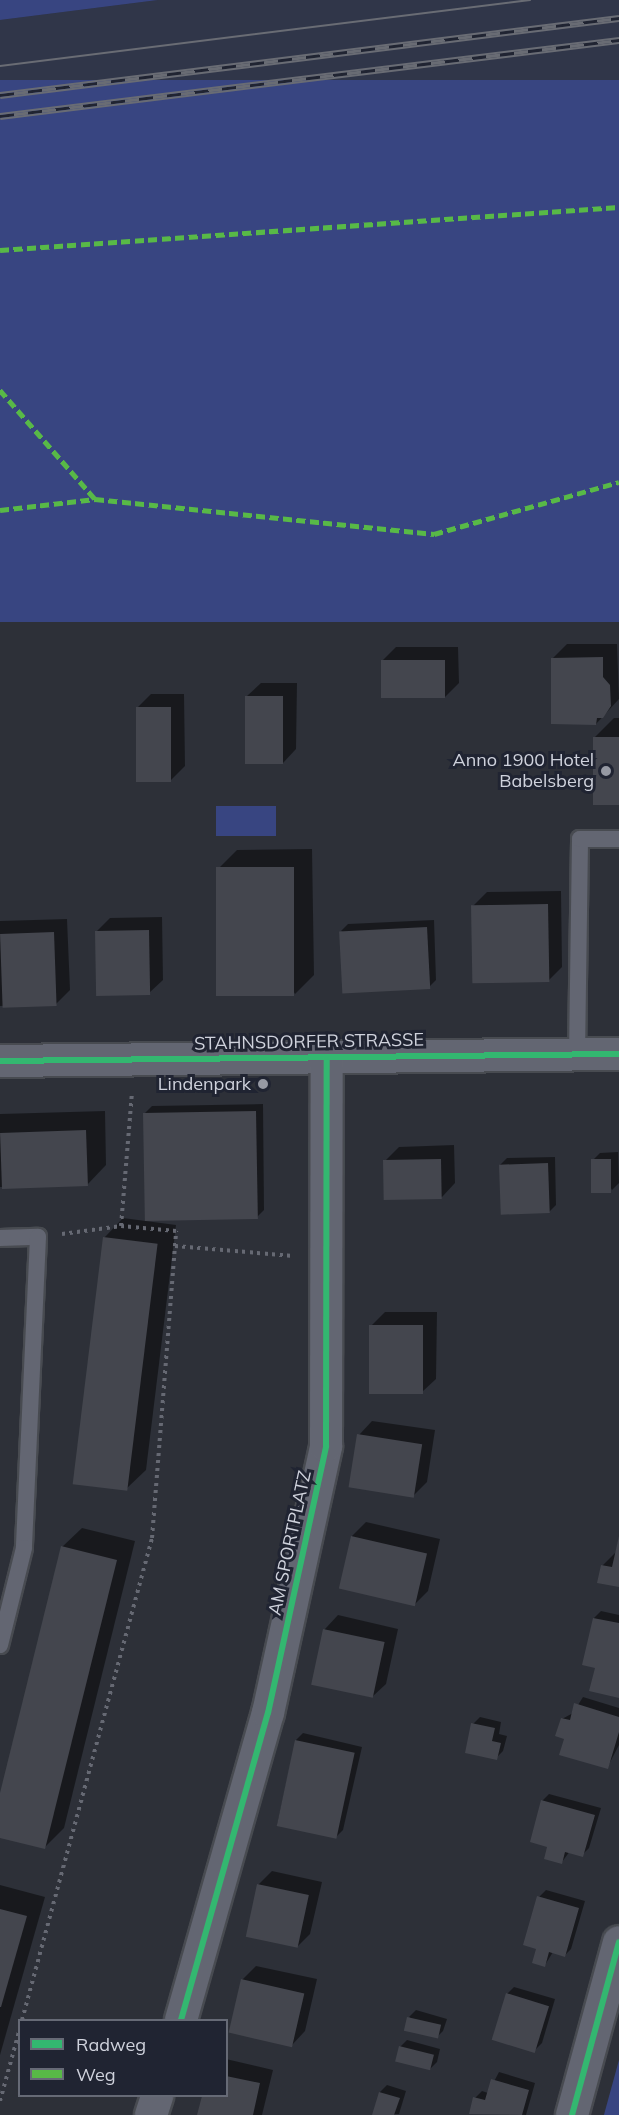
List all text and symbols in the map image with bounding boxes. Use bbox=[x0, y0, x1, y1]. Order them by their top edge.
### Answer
place label: Anno 1900 Hotel Babelsberg bbox=[453, 750, 594, 792]
marker: Anno 1900 Hotel Babelsberg bbox=[599, 764, 613, 778]
street label: STAHNSDORFER STRASSE bbox=[194, 1029, 424, 1055]
place label: Lindenpark bbox=[158, 1073, 251, 1095]
marker: Lindenpark bbox=[256, 1077, 270, 1091]
street label: AM SPORTPLATZ bbox=[264, 1469, 316, 1617]
legend bbox=[18, 2019, 228, 2097]
text: Radweg bbox=[76, 2033, 146, 2056]
text: Weg bbox=[76, 2063, 116, 2086]

